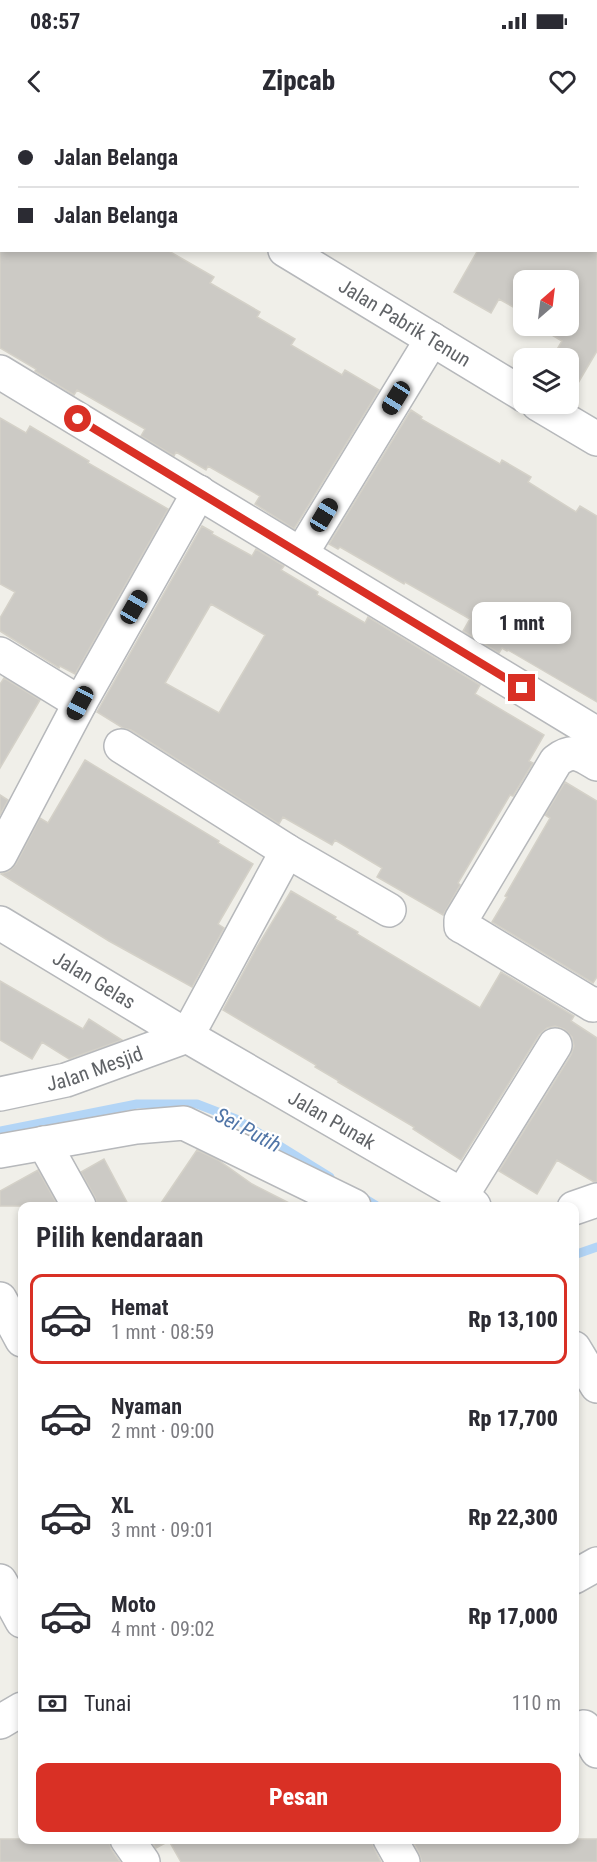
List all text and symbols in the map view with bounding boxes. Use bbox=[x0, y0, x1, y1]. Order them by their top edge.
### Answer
text: 08:57 bbox=[30, 9, 81, 34]
icon: back bbox=[18, 65, 51, 98]
text: Zipcab bbox=[262, 65, 335, 97]
icon: heart bbox=[546, 65, 579, 98]
text: Jalan Belanga bbox=[54, 145, 178, 170]
text: Jalan Belanga bbox=[54, 203, 178, 228]
north arrow bbox=[513, 270, 579, 336]
map controls bbox=[513, 270, 579, 414]
street label: Jalan Pabrik Tenun bbox=[334, 273, 475, 372]
button: layers bbox=[513, 348, 579, 414]
car bbox=[379, 378, 413, 418]
route start bbox=[64, 405, 91, 432]
car bbox=[307, 495, 341, 535]
car bbox=[117, 587, 151, 627]
callout: 1 mnt bbox=[472, 601, 572, 643]
text: 1 mnt bbox=[499, 611, 544, 635]
route end bbox=[508, 674, 535, 701]
car bbox=[64, 683, 96, 723]
street label: Jalan Gelas bbox=[48, 946, 140, 1014]
street label: Jalan Mesjid bbox=[44, 1041, 146, 1096]
street label: Jalan Punak bbox=[284, 1085, 380, 1154]
water label: Sei Putih bbox=[211, 1103, 285, 1157]
text: Pilih kendaraan bbox=[36, 1222, 204, 1254]
icon: car bbox=[39, 1292, 93, 1346]
text: Hemat bbox=[111, 1295, 168, 1320]
text: Rp 13,100 bbox=[468, 1307, 558, 1332]
text: 1 mnt · 08:59 bbox=[111, 1320, 214, 1344]
icon: car bbox=[39, 1391, 93, 1445]
text: Nyaman bbox=[111, 1394, 182, 1419]
text: Rp 17,700 bbox=[468, 1406, 558, 1431]
text: 2 mnt · 09:00 bbox=[111, 1419, 214, 1443]
icon: car bbox=[39, 1490, 93, 1544]
text: XL bbox=[111, 1493, 134, 1518]
text: Rp 22,300 bbox=[468, 1505, 558, 1530]
text: 3 mnt · 09:01 bbox=[111, 1518, 214, 1542]
icon: car bbox=[39, 1589, 93, 1643]
text: Moto bbox=[111, 1592, 156, 1617]
text: Rp 17,000 bbox=[468, 1604, 558, 1629]
text: 4 mnt · 09:02 bbox=[111, 1617, 214, 1641]
icon: cash bbox=[36, 1687, 69, 1720]
text: Tunai bbox=[84, 1691, 131, 1716]
text: 110 m bbox=[512, 1691, 561, 1715]
button: Pesan bbox=[36, 1763, 561, 1832]

